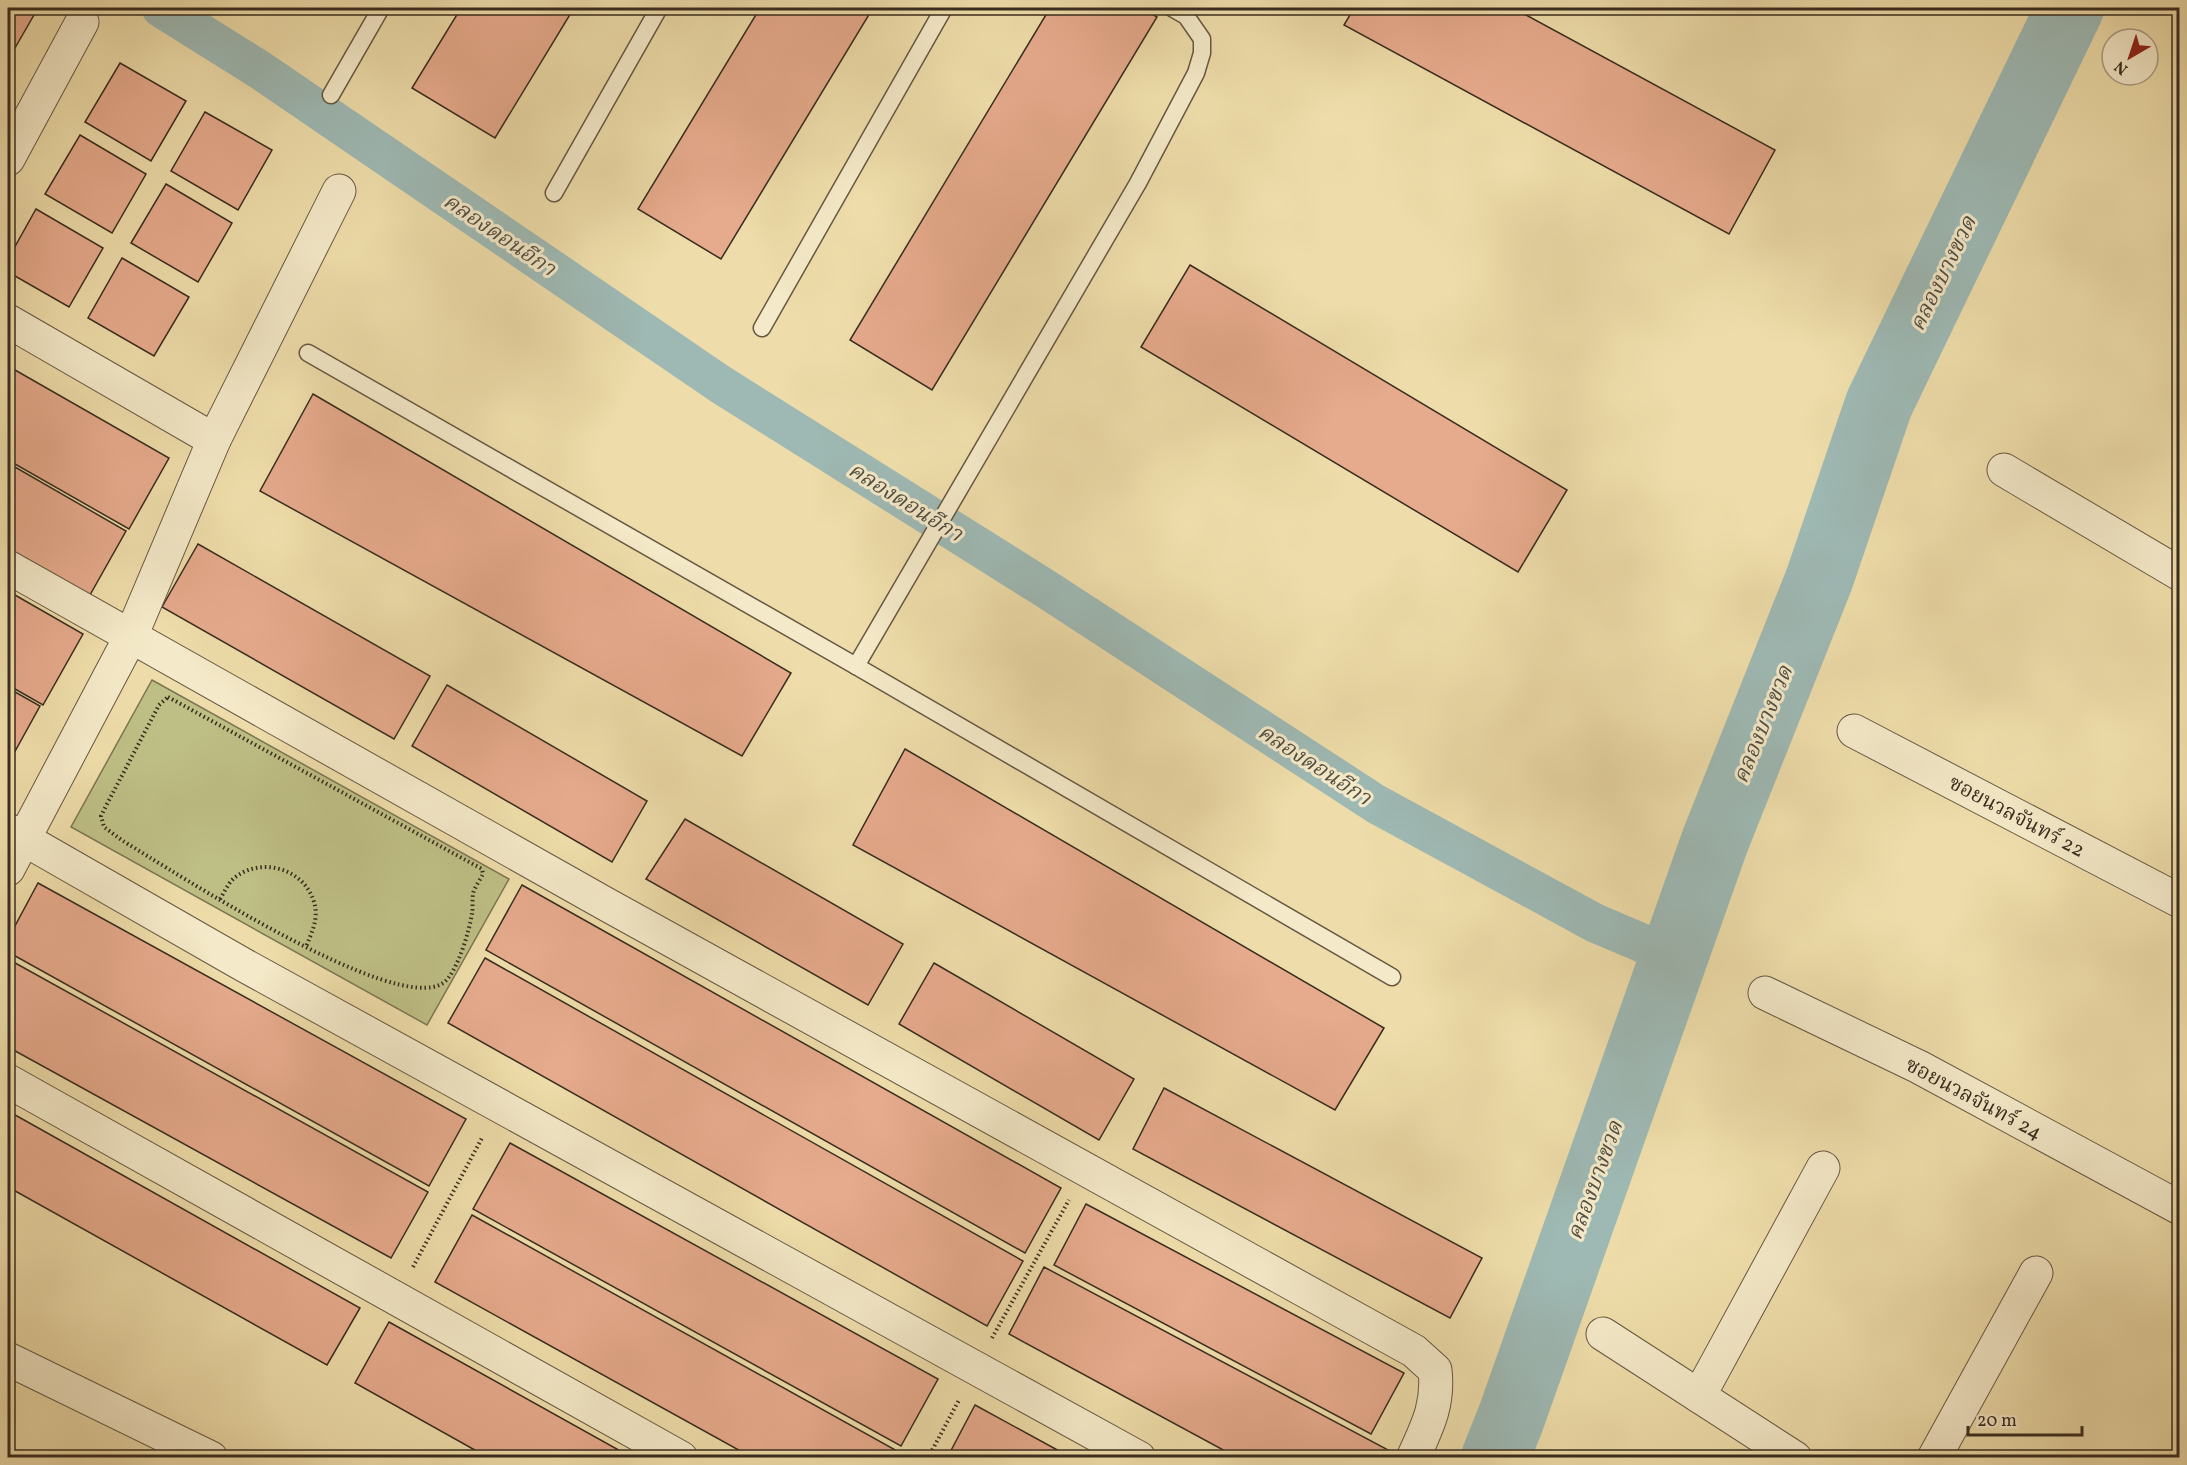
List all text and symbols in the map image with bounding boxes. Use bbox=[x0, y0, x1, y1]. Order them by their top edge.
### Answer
north arrow bbox=[2100, 27, 2160, 87]
text: N bbox=[2110, 55, 2133, 79]
water label: คลองดอนอีกา bbox=[436, 187, 562, 286]
water label: คลองบางขวด bbox=[1903, 211, 1986, 337]
water label: คลองดอนอีกา bbox=[842, 456, 969, 551]
water label: คลองบางขวด bbox=[1727, 661, 1802, 788]
water label: คลองดอนอีกา bbox=[1251, 718, 1377, 815]
street label: ซอยนวลจันทร์ 22 bbox=[1943, 769, 2090, 866]
street label: ซอยนวลจันทร์ 24 bbox=[1900, 1051, 2047, 1148]
water label: คลองบางขวด bbox=[1561, 1116, 1633, 1245]
scale bar bbox=[1968, 1399, 2082, 1437]
text: 20 m bbox=[1977, 1409, 2017, 1434]

